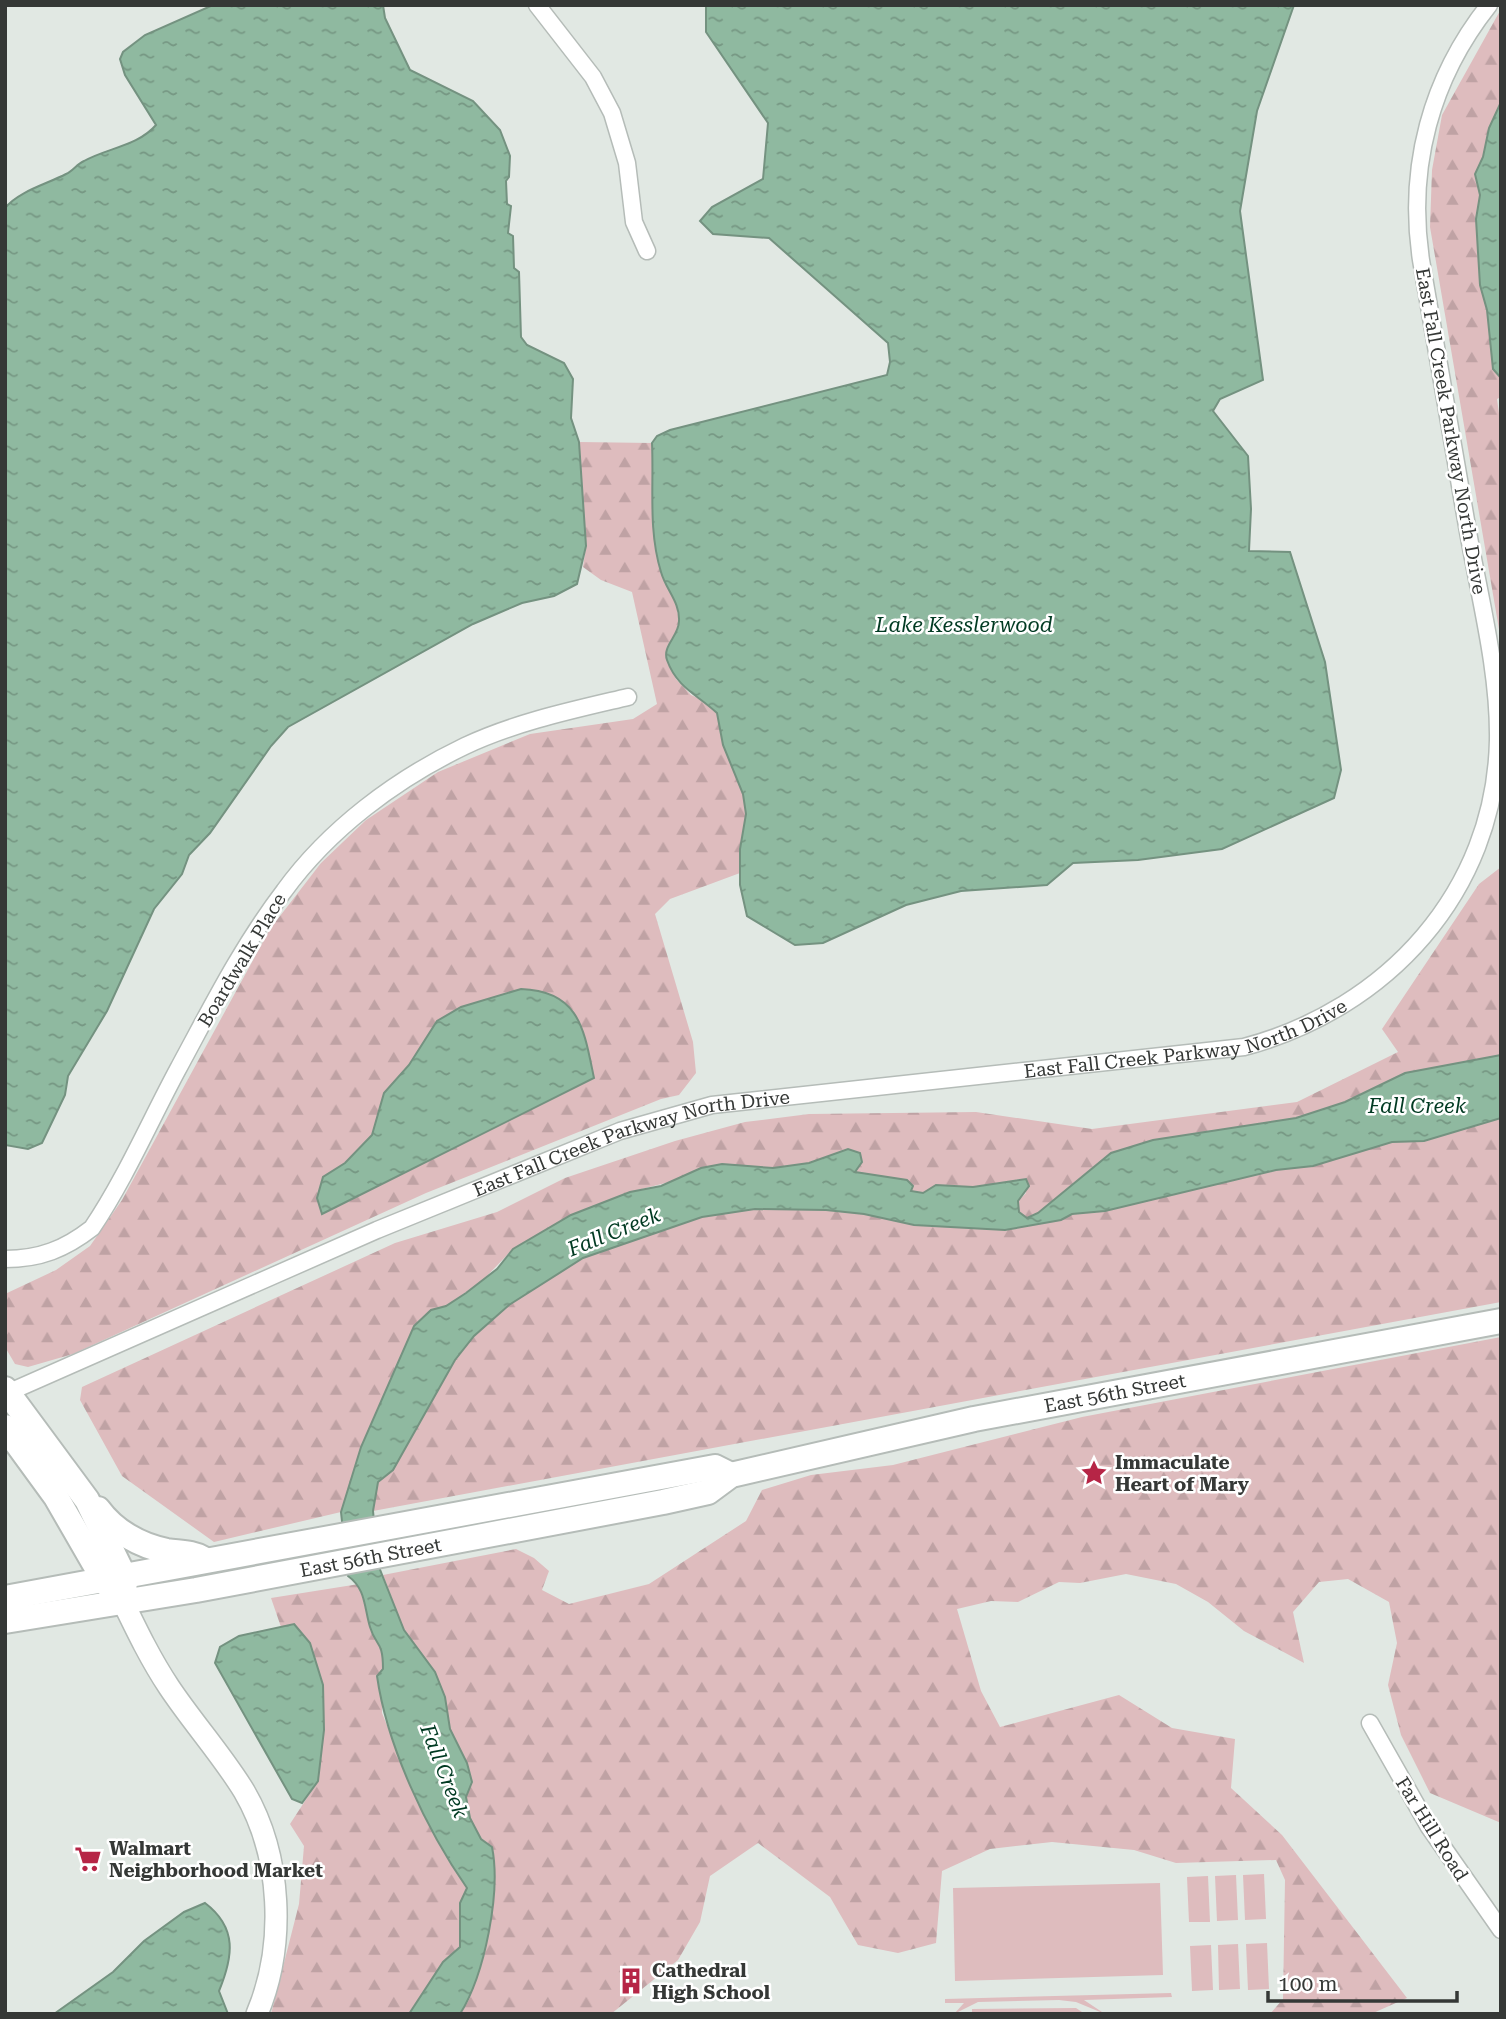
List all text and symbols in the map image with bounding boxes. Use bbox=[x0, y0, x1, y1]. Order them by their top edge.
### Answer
street label: East Fall Creek Parkway North Drive bbox=[1411, 266, 1491, 596]
water label: Lake Kesslerwood bbox=[874, 613, 1053, 637]
street label: Boardwalk Place bbox=[193, 889, 291, 1031]
street label: East Fall Creek Parkway North Drive bbox=[1023, 994, 1351, 1082]
street label: East Fall Creek Parkway North Drive bbox=[470, 1085, 791, 1201]
water label: Fall Creek bbox=[1367, 1094, 1467, 1118]
water label: Fall Creek bbox=[563, 1202, 665, 1262]
street label: East 56th Street bbox=[1042, 1368, 1187, 1417]
place label: Immaculate Heart of Mary bbox=[1115, 1451, 1250, 1496]
place icon: Immaculate Heart of Mary bbox=[1079, 1458, 1109, 1488]
street label: East 56th Street bbox=[298, 1533, 443, 1582]
water label: Fall Creek bbox=[415, 1720, 473, 1822]
street label: Far Hill Road bbox=[1391, 1773, 1473, 1885]
place label: Walmart Neighborhood Market bbox=[109, 1837, 323, 1882]
supermarket icon: Walmart Neighborhood Market bbox=[73, 1844, 103, 1874]
place label: Cathedral High School bbox=[652, 1959, 770, 2004]
scale bar bbox=[1268, 1960, 1457, 2004]
building icon: Cathedral High School bbox=[616, 1966, 646, 1996]
text: 100 m bbox=[1278, 1972, 1338, 1996]

